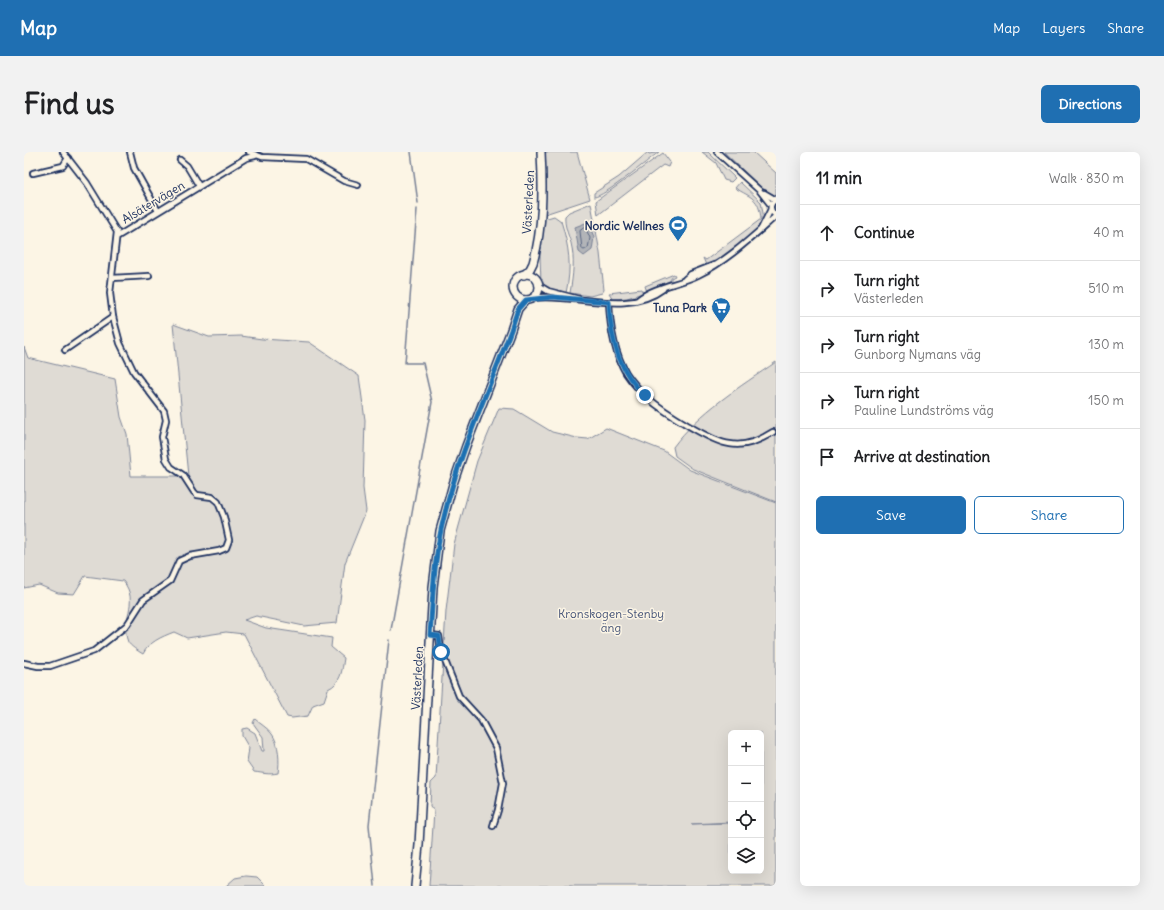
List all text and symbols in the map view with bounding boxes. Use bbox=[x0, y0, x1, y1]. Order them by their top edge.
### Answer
text: Map bbox=[20, 16, 57, 40]
text: Map bbox=[993, 19, 1020, 37]
text: Layers bbox=[1042, 19, 1085, 37]
text: Share bbox=[1107, 19, 1144, 37]
button: Directions bbox=[1041, 85, 1140, 123]
text: Find us bbox=[24, 86, 115, 122]
text: 11 min bbox=[816, 167, 862, 189]
street label: Västerleden bbox=[519, 170, 537, 234]
text: Walk · 830 m bbox=[1049, 170, 1124, 187]
street label: Alsätervägen bbox=[119, 177, 187, 227]
sports icon: Nordic Wellnes bbox=[667, 214, 689, 242]
place label: Nordic Wellnes bbox=[584, 218, 665, 233]
icon: ahead bbox=[816, 222, 838, 244]
text: Continue bbox=[854, 223, 915, 242]
text: 40 m bbox=[1093, 224, 1124, 241]
text: Turn right bbox=[854, 271, 919, 290]
icon: right bbox=[816, 278, 838, 300]
text: 510 m bbox=[1088, 280, 1124, 297]
text: Västerleden bbox=[854, 290, 924, 307]
supermarket icon: Tuna Park bbox=[710, 296, 732, 324]
place label: Tuna Park bbox=[653, 300, 707, 315]
text: Turn right bbox=[854, 327, 919, 346]
icon: right bbox=[816, 334, 838, 356]
text: 130 m bbox=[1088, 336, 1124, 353]
text: Gunborg Nymans väg bbox=[854, 346, 981, 363]
text: Turn right bbox=[854, 383, 919, 402]
route end bbox=[636, 386, 654, 404]
icon: right bbox=[816, 390, 838, 412]
text: 150 m bbox=[1088, 392, 1124, 409]
text: Pauline Lundströms väg bbox=[854, 402, 994, 419]
icon: arrive bbox=[816, 446, 838, 468]
text: Arrive at destination bbox=[854, 447, 990, 466]
button: Save bbox=[816, 496, 966, 534]
button: Share bbox=[974, 496, 1124, 534]
park label: Kronskogen-Stenby äng bbox=[558, 606, 664, 635]
route start bbox=[432, 643, 450, 661]
street label: Västerleden bbox=[408, 646, 426, 710]
map controls bbox=[728, 730, 764, 874]
button: + bbox=[728, 730, 764, 766]
button: − bbox=[728, 766, 764, 802]
button: locate bbox=[728, 802, 764, 838]
button: layers bbox=[728, 838, 764, 874]

